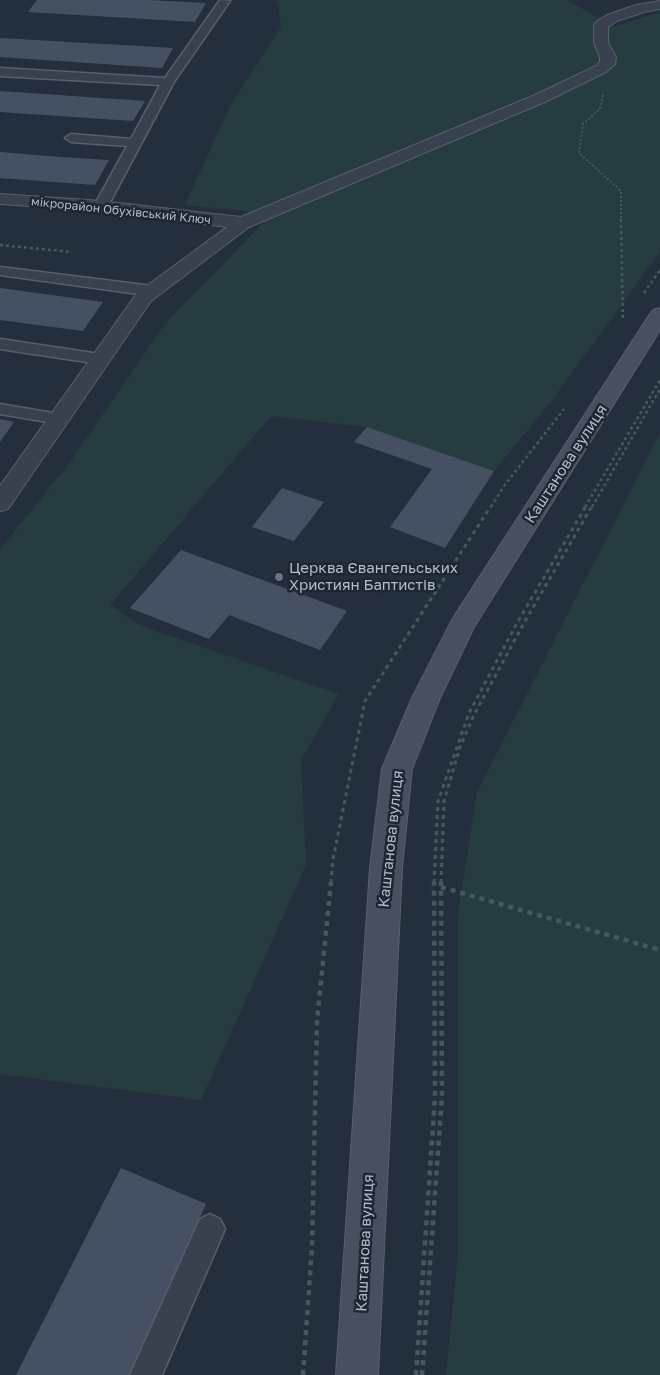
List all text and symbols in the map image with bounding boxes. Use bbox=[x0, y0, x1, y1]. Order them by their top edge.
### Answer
street label: мікрорайон Обухівський Ключ bbox=[30, 194, 212, 228]
street label: Каштанова вулиця bbox=[521, 401, 611, 527]
place label: Церква Євангельських Християн Баптистів bbox=[289, 559, 458, 594]
marker: Церква Євангельських Християн Баптистів bbox=[273, 571, 285, 583]
street label: Каштанова вулиця bbox=[375, 770, 407, 908]
street label: Каштанова вулиця bbox=[352, 1174, 378, 1312]

